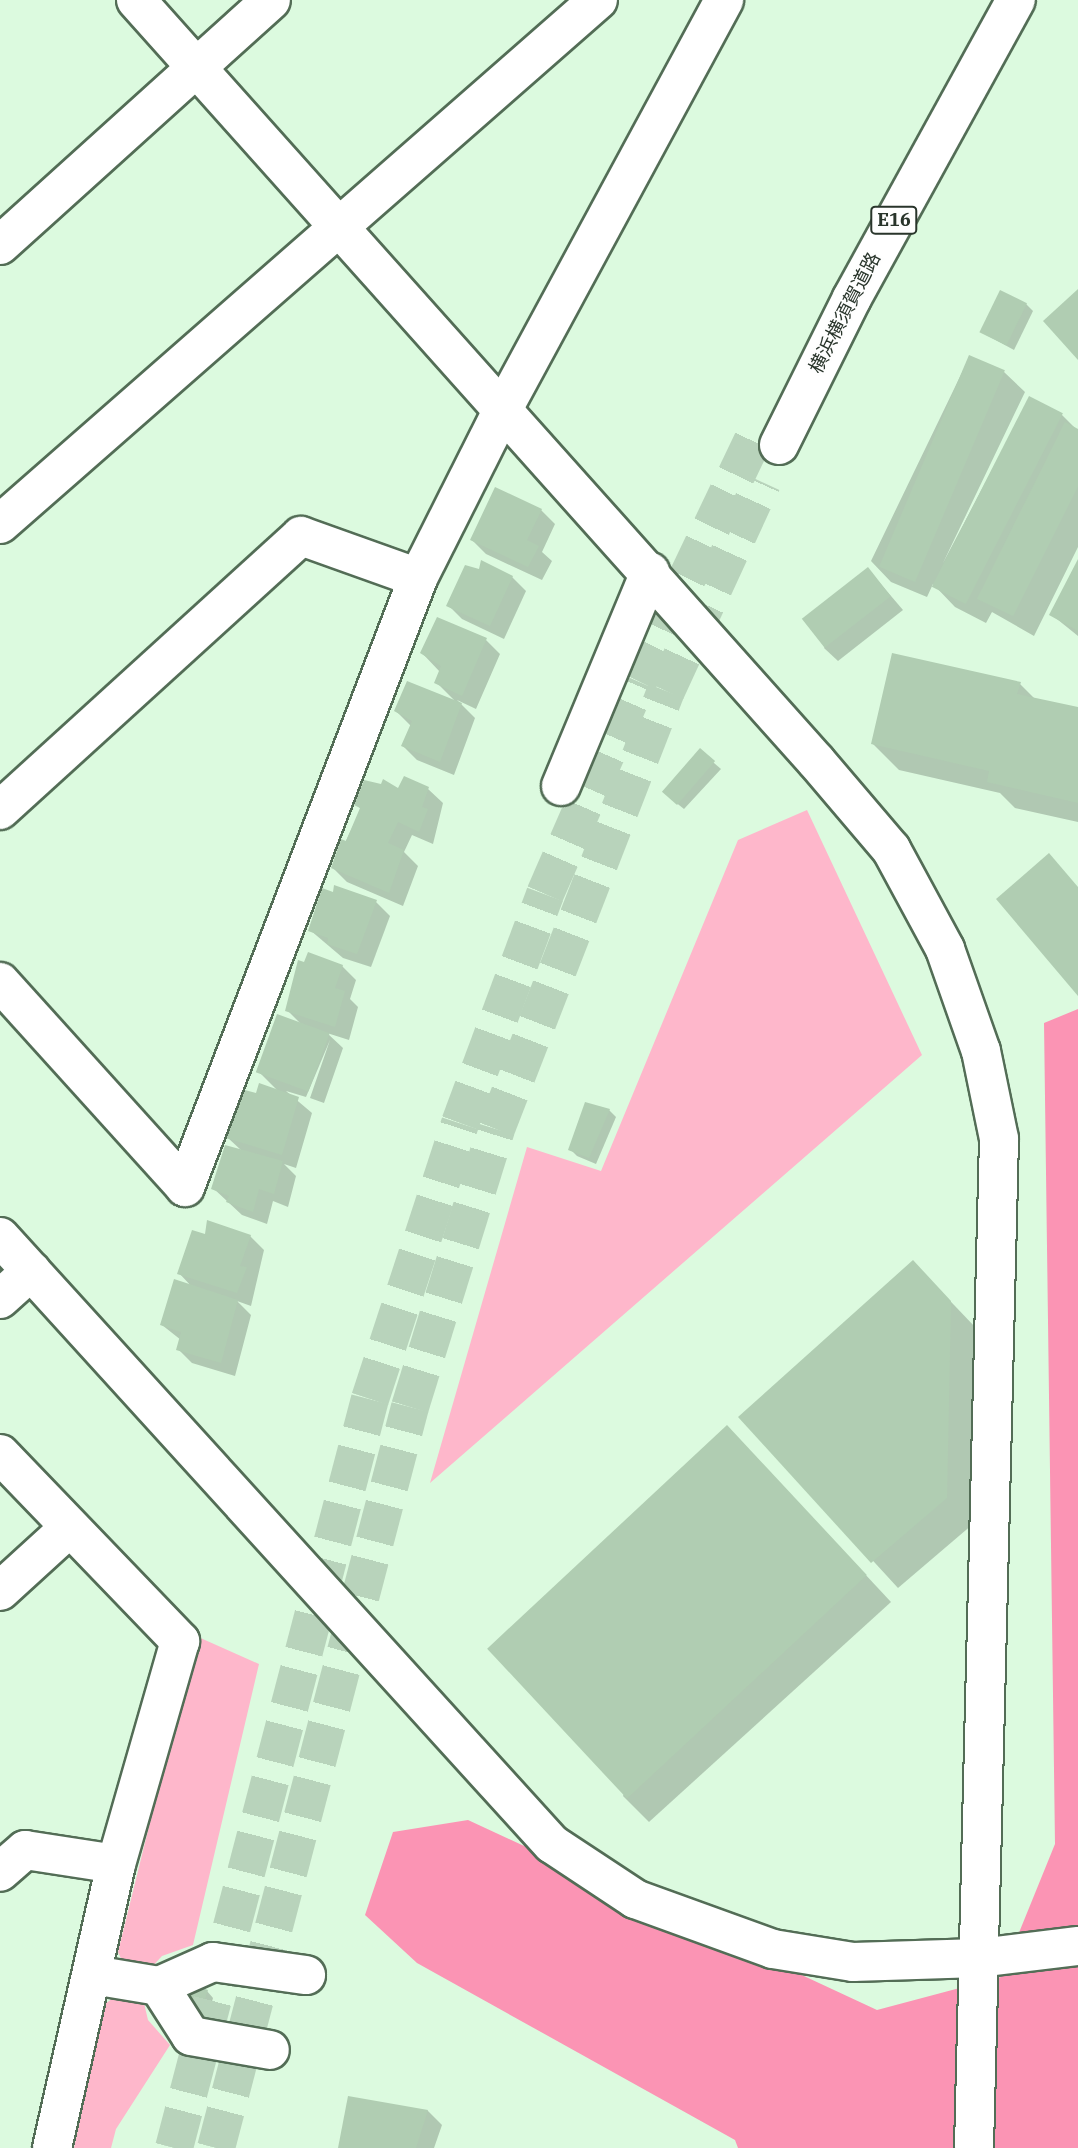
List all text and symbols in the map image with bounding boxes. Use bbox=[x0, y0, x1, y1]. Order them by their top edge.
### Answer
road number: E16 bbox=[870, 205, 918, 234]
street label: 横浜横須賀道路 bbox=[805, 249, 885, 377]

